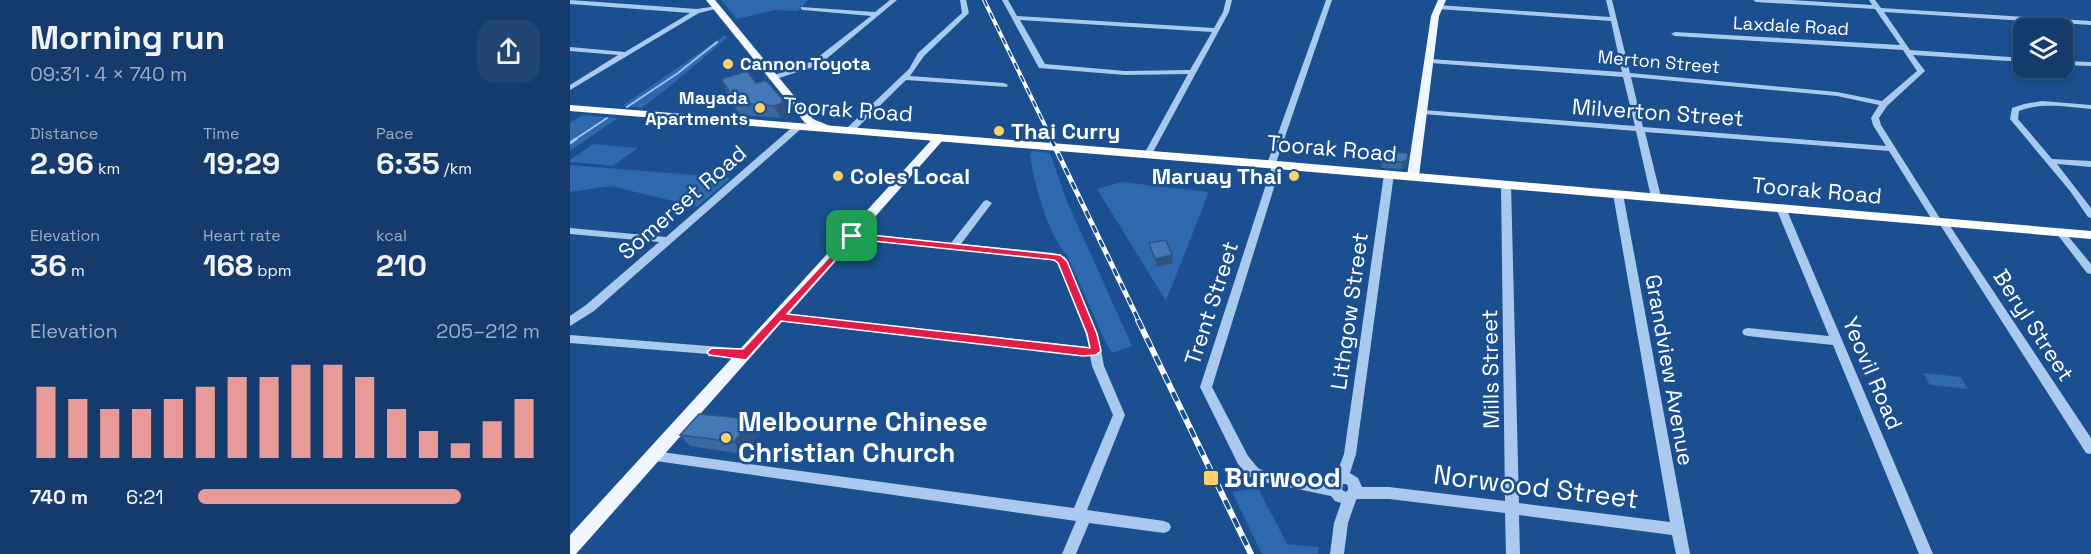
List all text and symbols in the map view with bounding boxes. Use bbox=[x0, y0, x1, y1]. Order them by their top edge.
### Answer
street label: Laxdale Road bbox=[1732, 11, 1850, 40]
text: Morning run bbox=[30, 17, 225, 59]
map controls bbox=[2013, 18, 2073, 78]
button: layers bbox=[2013, 18, 2073, 78]
button: share bbox=[477, 20, 540, 83]
street label: Merton Street bbox=[1597, 45, 1721, 78]
place label: Cannon Toyota bbox=[740, 52, 871, 75]
marker: Cannon Toyota bbox=[721, 57, 735, 71]
text: 09:31 · 4 × 740 m bbox=[30, 61, 187, 87]
place label: Mayada Apartments bbox=[645, 86, 749, 130]
street label: Toorak Road bbox=[782, 91, 914, 127]
street label: Milverton Street bbox=[1571, 92, 1745, 132]
marker: Mayada Apartments bbox=[753, 101, 767, 115]
place label: Thai Curry bbox=[1011, 117, 1120, 145]
text: Distance bbox=[30, 123, 98, 144]
text: Time bbox=[203, 123, 239, 144]
text: Pace bbox=[376, 123, 413, 144]
marker: Thai Curry bbox=[992, 124, 1006, 138]
street label: Toorak Road bbox=[1266, 128, 1398, 168]
street label: Somerset Road bbox=[612, 139, 752, 265]
text: 2.96 bbox=[30, 144, 94, 183]
text: 19:29 bbox=[203, 144, 280, 183]
text: 6:35 bbox=[376, 144, 440, 183]
text: km bbox=[94, 158, 120, 179]
text: /km bbox=[440, 158, 472, 179]
place label: Coles Local bbox=[850, 162, 970, 190]
place label: Maruay Thai bbox=[1152, 162, 1282, 190]
marker: Coles Local bbox=[831, 169, 845, 183]
marker: Maruay Thai bbox=[1287, 169, 1301, 183]
street label: Toorak Road bbox=[1751, 170, 1883, 210]
pin bbox=[826, 210, 877, 261]
icon: arrive bbox=[835, 219, 868, 252]
text: Elevation bbox=[30, 225, 100, 246]
text: Heart rate bbox=[203, 225, 281, 246]
text: kcal bbox=[376, 225, 407, 246]
street label: Lithgow Street bbox=[1324, 230, 1374, 392]
street label: Trent Street bbox=[1178, 238, 1244, 368]
text: 36 bbox=[30, 246, 67, 285]
text: 168 bbox=[203, 246, 253, 285]
text: 210 bbox=[376, 246, 427, 285]
text: m bbox=[67, 260, 85, 281]
text: bpm bbox=[253, 260, 292, 281]
street label: Beryl Street bbox=[1988, 264, 2080, 386]
street label: Grandview Avenue bbox=[1639, 272, 1701, 468]
street label: Mills Street bbox=[1475, 309, 1505, 429]
street label: Yeovil Road bbox=[1837, 312, 1909, 434]
text: Elevation bbox=[30, 318, 118, 344]
text: 205–212 m bbox=[436, 318, 540, 344]
place label: Melbourne Chinese Christian Church bbox=[738, 404, 988, 470]
marker: Melbourne Chinese Christian Church bbox=[719, 431, 733, 445]
street label: Norwood Street bbox=[1432, 457, 1641, 516]
place label: Burwood bbox=[1224, 460, 1341, 495]
marker: Burwood bbox=[1202, 469, 1220, 487]
text: 740 m bbox=[30, 484, 88, 510]
text: 6:21 bbox=[126, 484, 164, 510]

